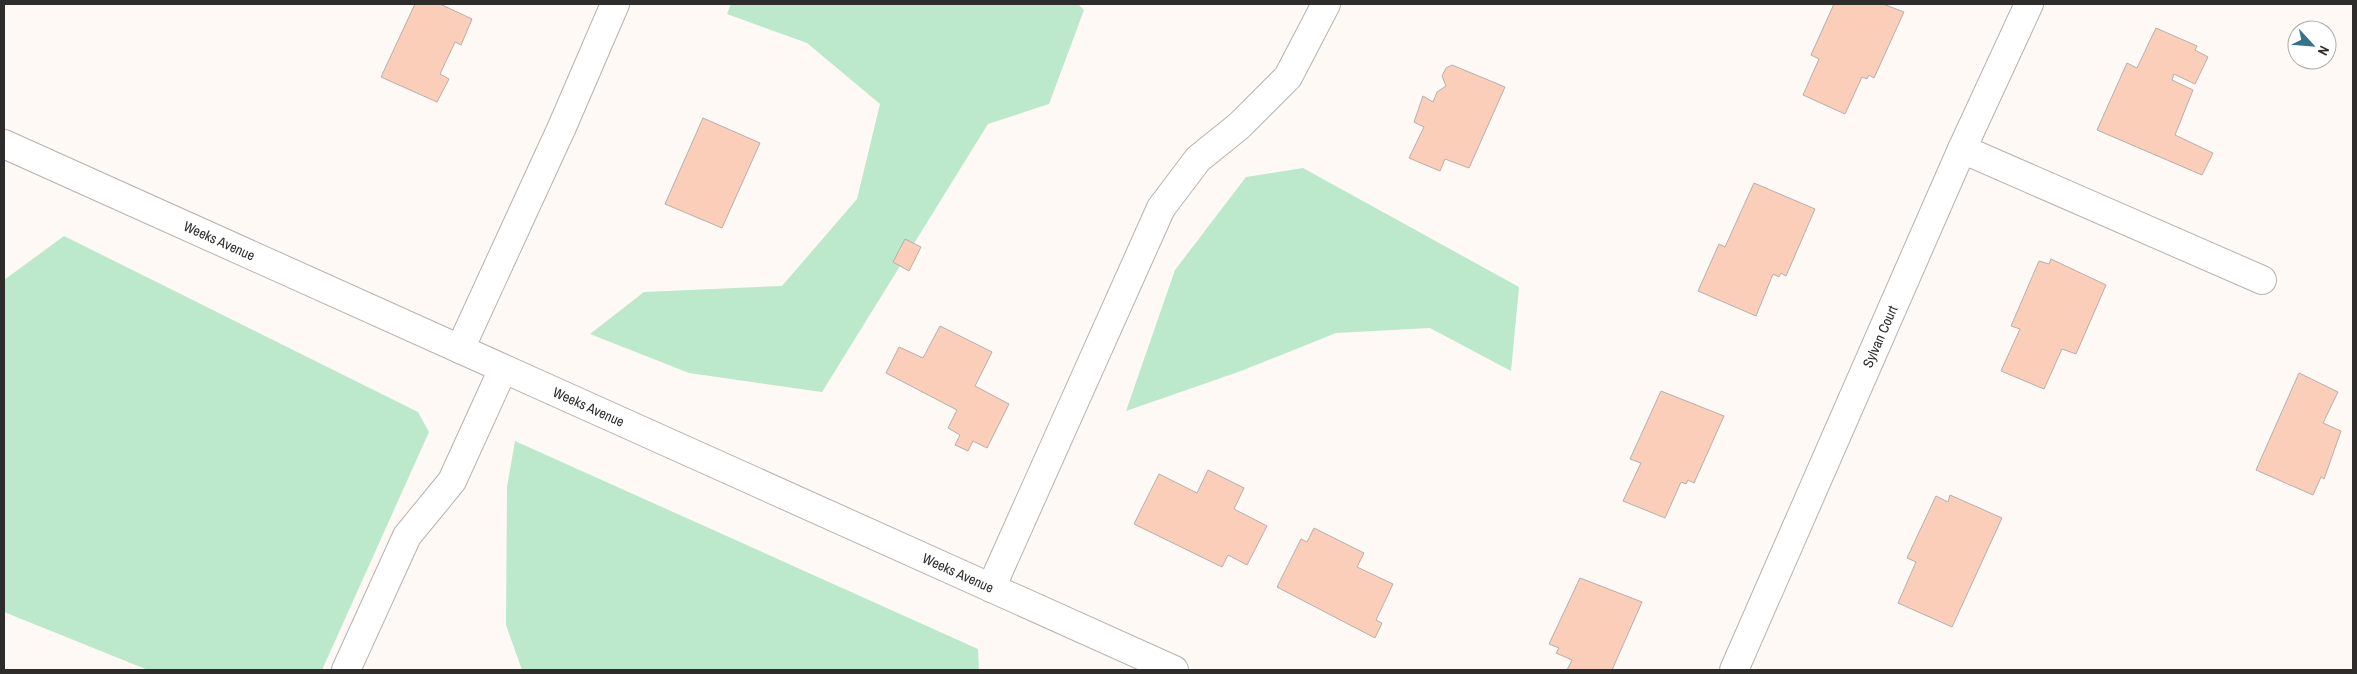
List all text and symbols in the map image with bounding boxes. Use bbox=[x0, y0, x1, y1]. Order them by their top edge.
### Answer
north arrow bbox=[2287, 20, 2337, 70]
text: N bbox=[2314, 43, 2334, 58]
street label: Weeks Avenue bbox=[181, 217, 258, 265]
street label: Sylvan Court bbox=[1858, 303, 1901, 370]
street label: Weeks Avenue bbox=[550, 383, 627, 431]
street label: Weeks Avenue bbox=[920, 549, 996, 597]

